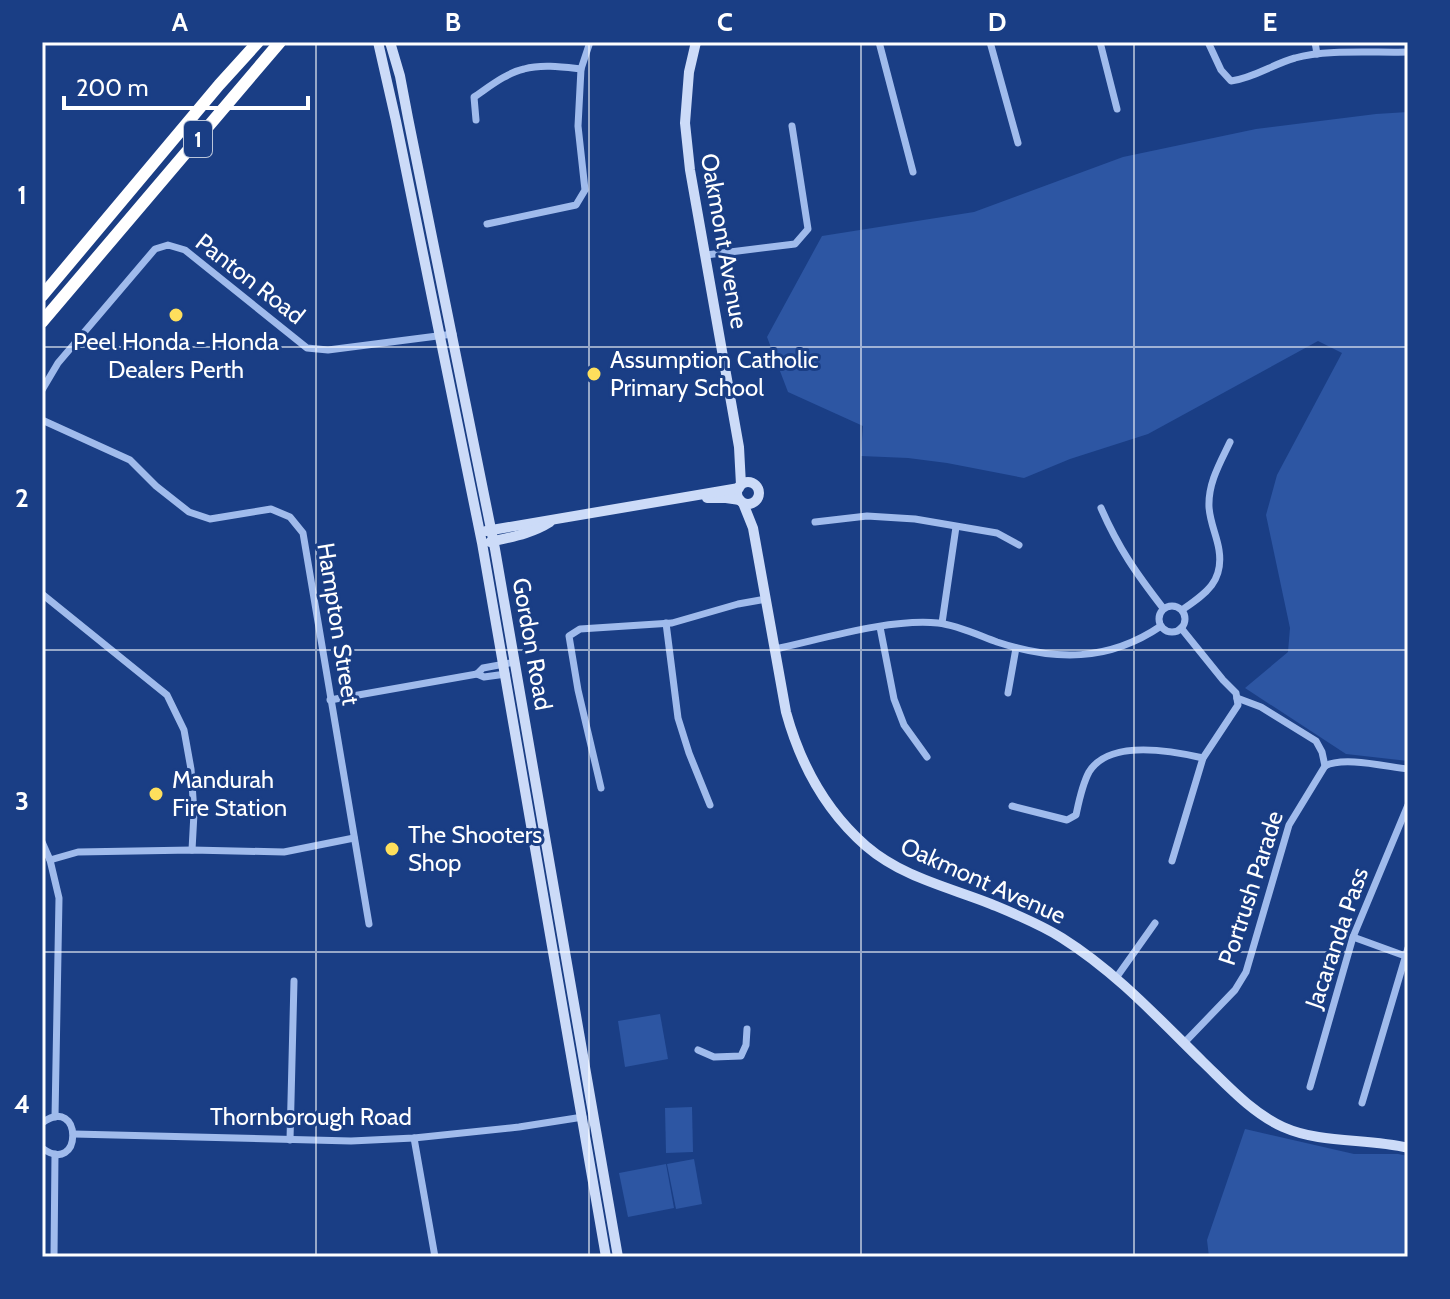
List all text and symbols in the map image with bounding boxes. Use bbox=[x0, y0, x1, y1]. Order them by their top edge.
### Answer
text: A bbox=[172, 6, 189, 38]
text: B bbox=[445, 6, 461, 38]
text: C bbox=[717, 6, 733, 38]
text: D bbox=[988, 6, 1006, 38]
text: E bbox=[1263, 6, 1277, 38]
scale bar bbox=[64, 60, 308, 110]
text: 200 m bbox=[76, 73, 149, 102]
road number: 1 bbox=[184, 121, 212, 157]
street label: Oakmont Avenue bbox=[695, 151, 754, 331]
text: 1 bbox=[17, 179, 27, 211]
street label: Panton Road bbox=[190, 227, 311, 330]
marker: Peel Honda - Honda Dealers Perth bbox=[167, 306, 185, 324]
place label: Peel Honda - Honda Dealers Perth bbox=[73, 327, 280, 384]
place label: Assumption Catholic Primary School bbox=[610, 345, 819, 402]
marker: Assumption Catholic Primary School bbox=[585, 365, 603, 383]
text: 2 bbox=[15, 482, 29, 514]
street label: Hampton Street bbox=[311, 541, 366, 707]
street label: Gordon Road bbox=[507, 575, 558, 712]
place label: Mandurah Fire Station bbox=[172, 765, 287, 822]
text: 3 bbox=[15, 785, 29, 817]
marker: Mandurah Fire Station bbox=[147, 785, 165, 803]
street label: Portrush Parade bbox=[1212, 807, 1289, 969]
place label: The Shooters Shop bbox=[408, 820, 542, 877]
street label: Oakmont Avenue bbox=[896, 831, 1070, 930]
marker: The Shooters Shop bbox=[383, 840, 401, 858]
street label: Jacaranda Pass bbox=[1299, 863, 1374, 1013]
text: 4 bbox=[14, 1088, 30, 1120]
street label: Thornborough Road bbox=[210, 1102, 412, 1131]

